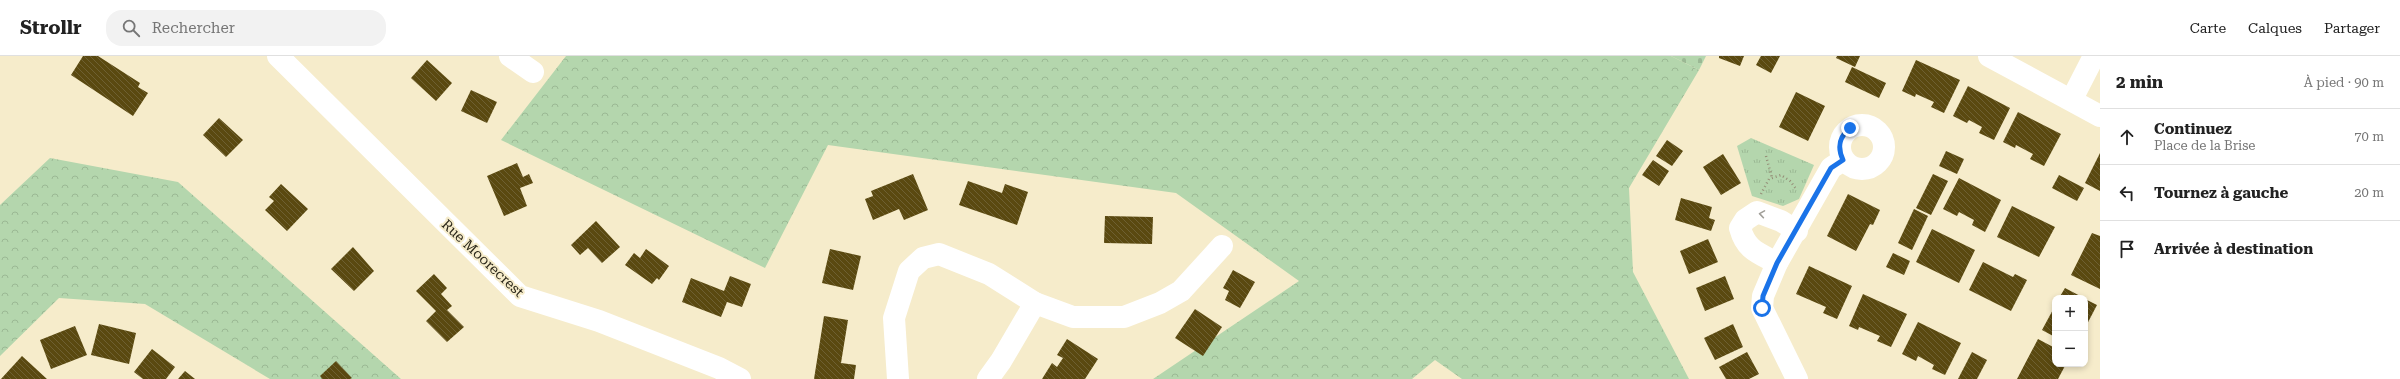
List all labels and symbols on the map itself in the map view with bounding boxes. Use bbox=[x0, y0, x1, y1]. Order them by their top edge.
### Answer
route end bbox=[1841, 119, 1859, 137]
one-way arrow bbox=[1759, 210, 1766, 219]
street label: Rue Moorecrest bbox=[439, 216, 527, 300]
route start bbox=[1753, 299, 1771, 317]

